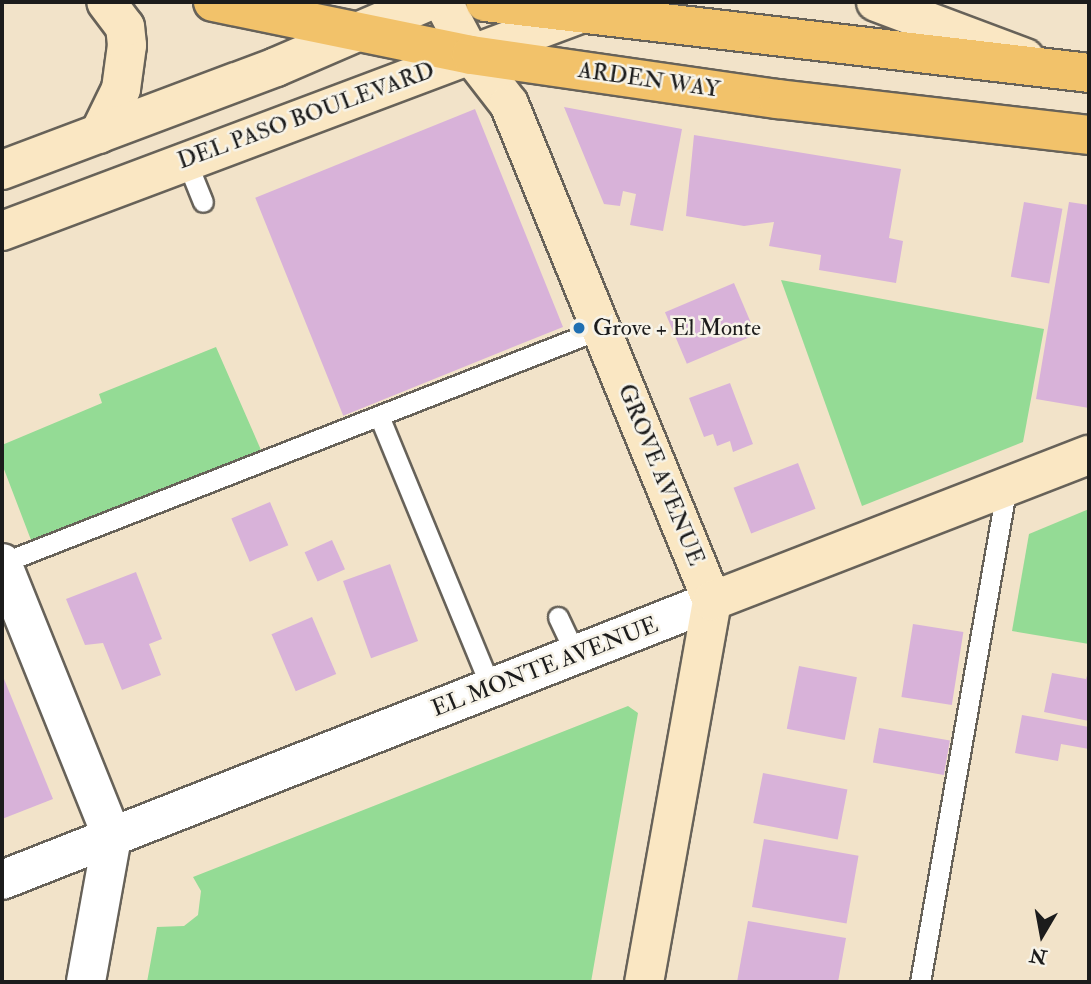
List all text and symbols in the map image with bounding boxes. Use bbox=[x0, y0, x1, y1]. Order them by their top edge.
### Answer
street label: ARDEN WAY bbox=[576, 56, 722, 104]
street label: DEL PASO BOULEVARD bbox=[174, 57, 438, 175]
place label: Grove + El Monte bbox=[593, 314, 761, 342]
marker: Grove + El Monte bbox=[571, 320, 587, 336]
street label: GROVE AVENUE bbox=[612, 380, 710, 570]
street label: EL MONTE AVENUE bbox=[428, 611, 662, 723]
north arrow bbox=[1007, 900, 1077, 970]
text: N bbox=[1028, 942, 1049, 969]

